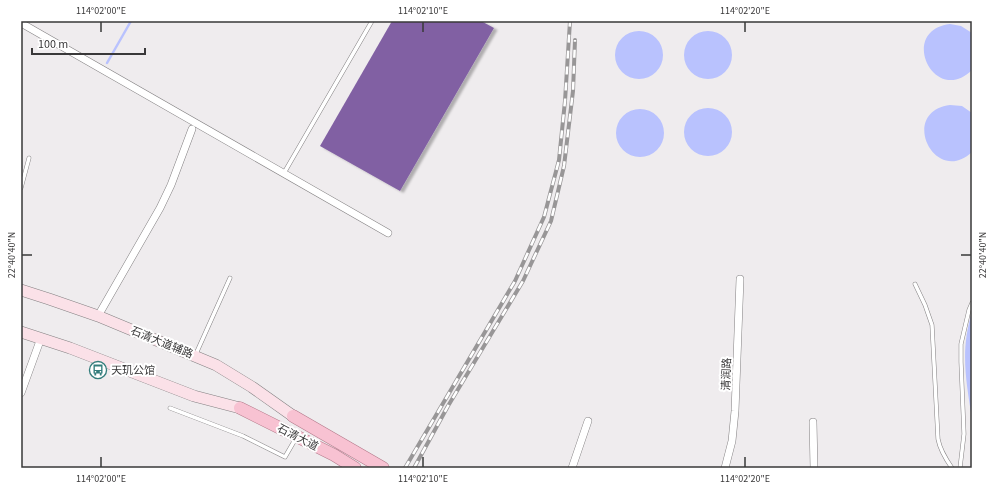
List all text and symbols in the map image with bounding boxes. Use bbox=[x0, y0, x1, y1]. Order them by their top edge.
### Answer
text: 114°02'00"E bbox=[76, 4, 126, 18]
text: 114°02'10"E bbox=[398, 4, 448, 18]
text: 114°02'20"E bbox=[720, 4, 770, 18]
scale bar bbox=[32, 30, 145, 56]
text: 100 m bbox=[38, 36, 68, 53]
text: 22°40'40"N bbox=[5, 232, 19, 278]
text: 22°40'40"N bbox=[976, 232, 990, 278]
street label: 石清大道辅路 bbox=[128, 323, 195, 362]
street label: 清润路 bbox=[718, 357, 735, 391]
bus stop icon: 天玑公馆 bbox=[88, 360, 108, 380]
place label: 天玑公馆 bbox=[111, 363, 155, 378]
street label: 石清大道 bbox=[275, 421, 321, 454]
text: 114°02'00"E bbox=[76, 472, 126, 486]
text: 114°02'10"E bbox=[398, 472, 448, 486]
text: 114°02'20"E bbox=[720, 472, 770, 486]

